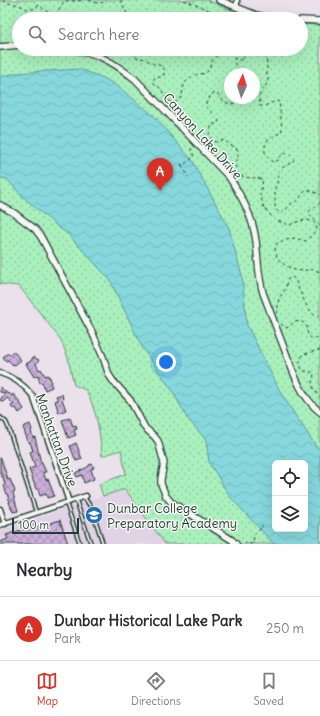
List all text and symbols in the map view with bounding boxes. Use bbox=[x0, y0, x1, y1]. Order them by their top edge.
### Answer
search box bbox=[12, 12, 308, 56]
icon: search bbox=[26, 23, 48, 45]
text: Search here bbox=[58, 25, 139, 44]
north arrow bbox=[224, 68, 260, 104]
street label: Canyon Lake Drive bbox=[159, 90, 246, 183]
pin: A bbox=[147, 158, 173, 191]
your location bbox=[156, 352, 176, 372]
street label: Manhattan Drive bbox=[32, 391, 81, 489]
map controls bbox=[272, 460, 308, 532]
button: locate bbox=[272, 460, 308, 496]
button: layers bbox=[272, 496, 308, 532]
place label: Dunbar College Preparatory Academy bbox=[107, 500, 237, 532]
school or university icon: Dunbar College Preparatory Academy bbox=[84, 505, 104, 525]
scale bar bbox=[12, 516, 79, 535]
text: 100 m bbox=[18, 518, 49, 532]
text: Nearby bbox=[16, 559, 72, 581]
text: Dunbar Historical Lake Park bbox=[54, 611, 242, 630]
text: A bbox=[25, 620, 33, 637]
text: 250 m bbox=[266, 620, 304, 637]
text: Park bbox=[54, 630, 81, 647]
tab: Map bbox=[36, 670, 58, 708]
tab: Directions bbox=[131, 670, 181, 708]
tab: Saved bbox=[253, 670, 284, 708]

